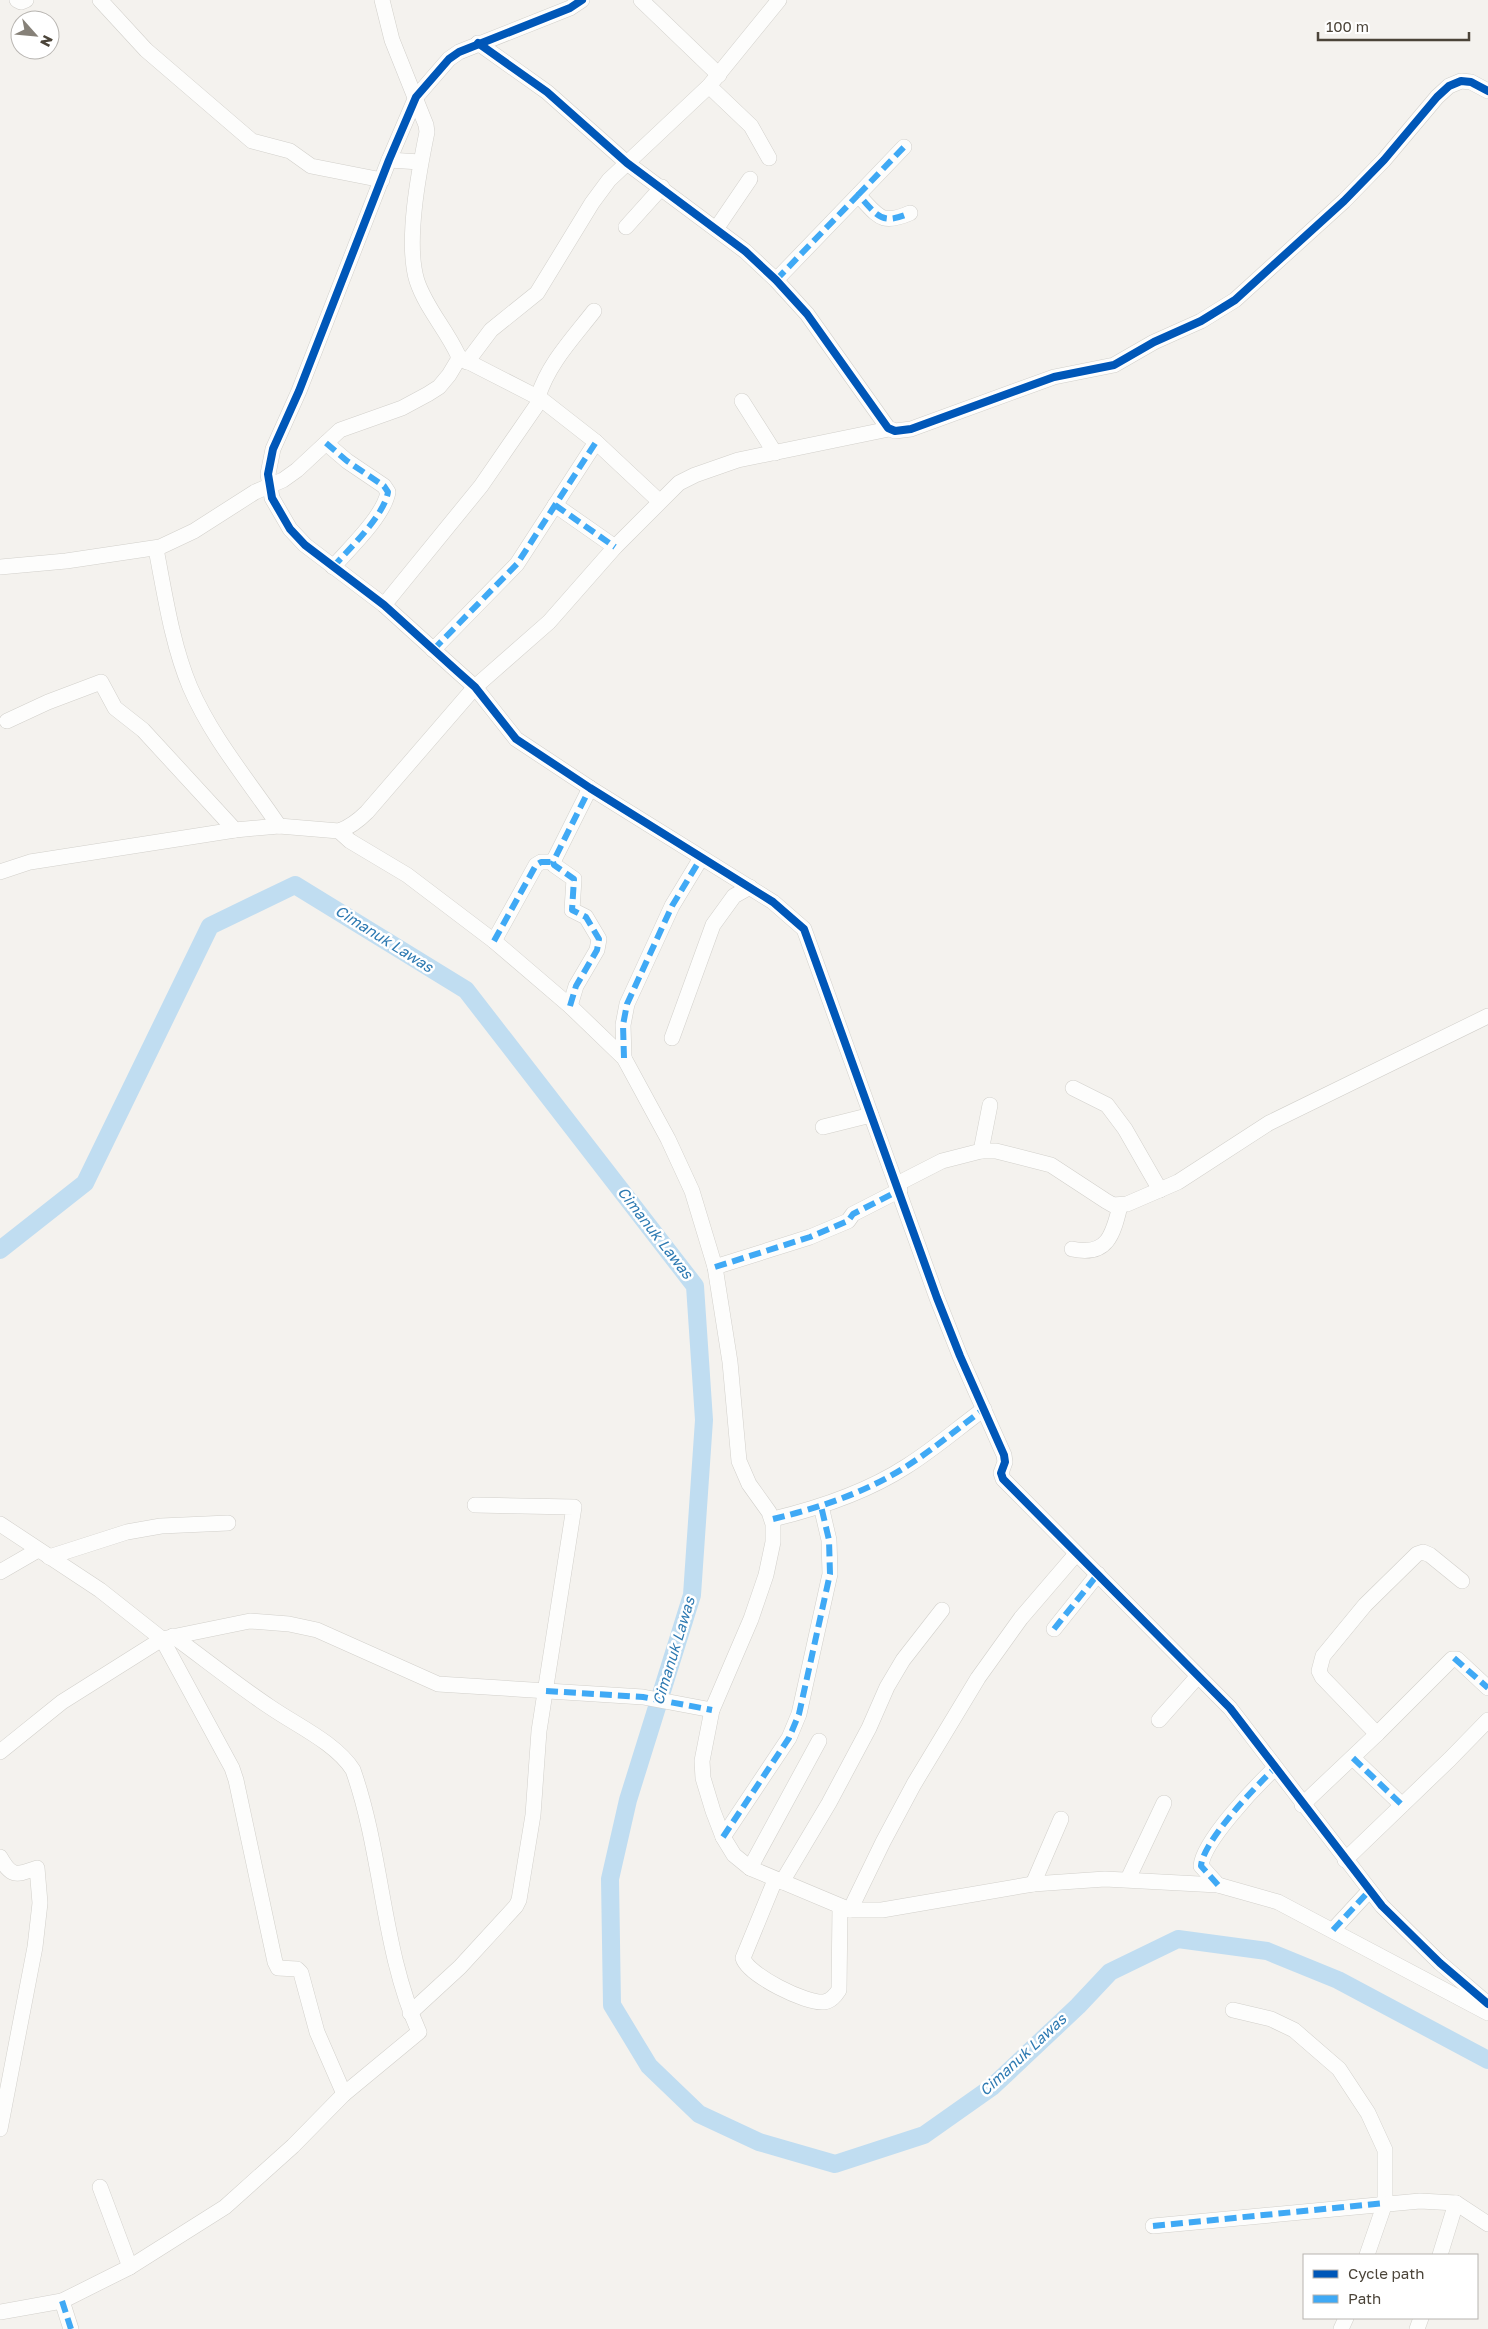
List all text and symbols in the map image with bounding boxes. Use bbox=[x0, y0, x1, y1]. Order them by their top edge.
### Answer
north arrow bbox=[10, 10, 60, 60]
scale bar bbox=[1318, 10, 1469, 42]
text: 100 m bbox=[1326, 17, 1369, 35]
text: N bbox=[37, 33, 57, 50]
water label: Cimanuk Lawas bbox=[332, 901, 438, 976]
water label: Cimanuk Lawas bbox=[614, 1183, 698, 1283]
water label: Cimanuk Lawas bbox=[648, 1594, 698, 1707]
water label: Cimanuk Lawas bbox=[975, 2009, 1070, 2099]
legend bbox=[1303, 2254, 1478, 2319]
text: Cycle path bbox=[1348, 2264, 1424, 2282]
text: Path bbox=[1348, 2289, 1381, 2307]

